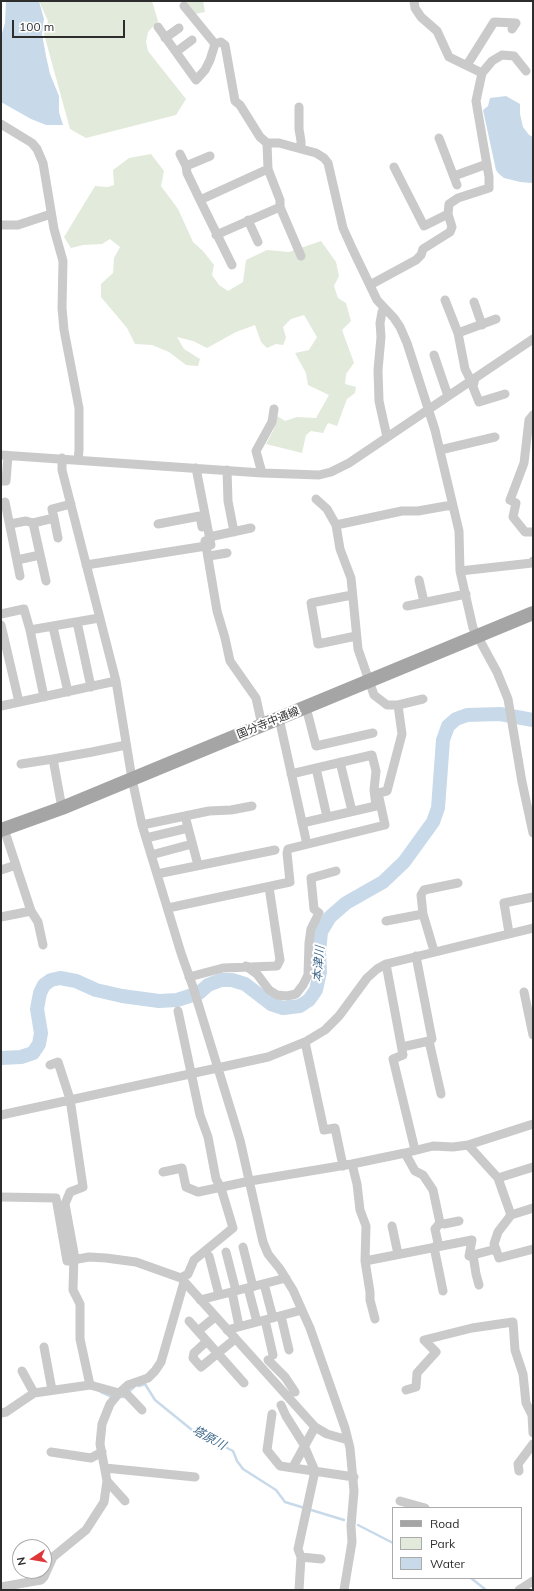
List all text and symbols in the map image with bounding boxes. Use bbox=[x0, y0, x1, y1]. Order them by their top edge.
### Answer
scale bar bbox=[14, 12, 127, 38]
text: 100 m bbox=[19, 19, 54, 34]
street label: 国分寺中通線 bbox=[235, 705, 301, 741]
water label: 本津川 bbox=[310, 945, 328, 983]
water label: 塔原川 bbox=[190, 1423, 228, 1453]
legend bbox=[392, 1507, 522, 1579]
text: Road bbox=[430, 1516, 459, 1531]
text: Park bbox=[430, 1536, 455, 1551]
north arrow bbox=[12, 1539, 52, 1579]
text: N bbox=[14, 1556, 29, 1567]
text: Water bbox=[430, 1556, 465, 1571]

